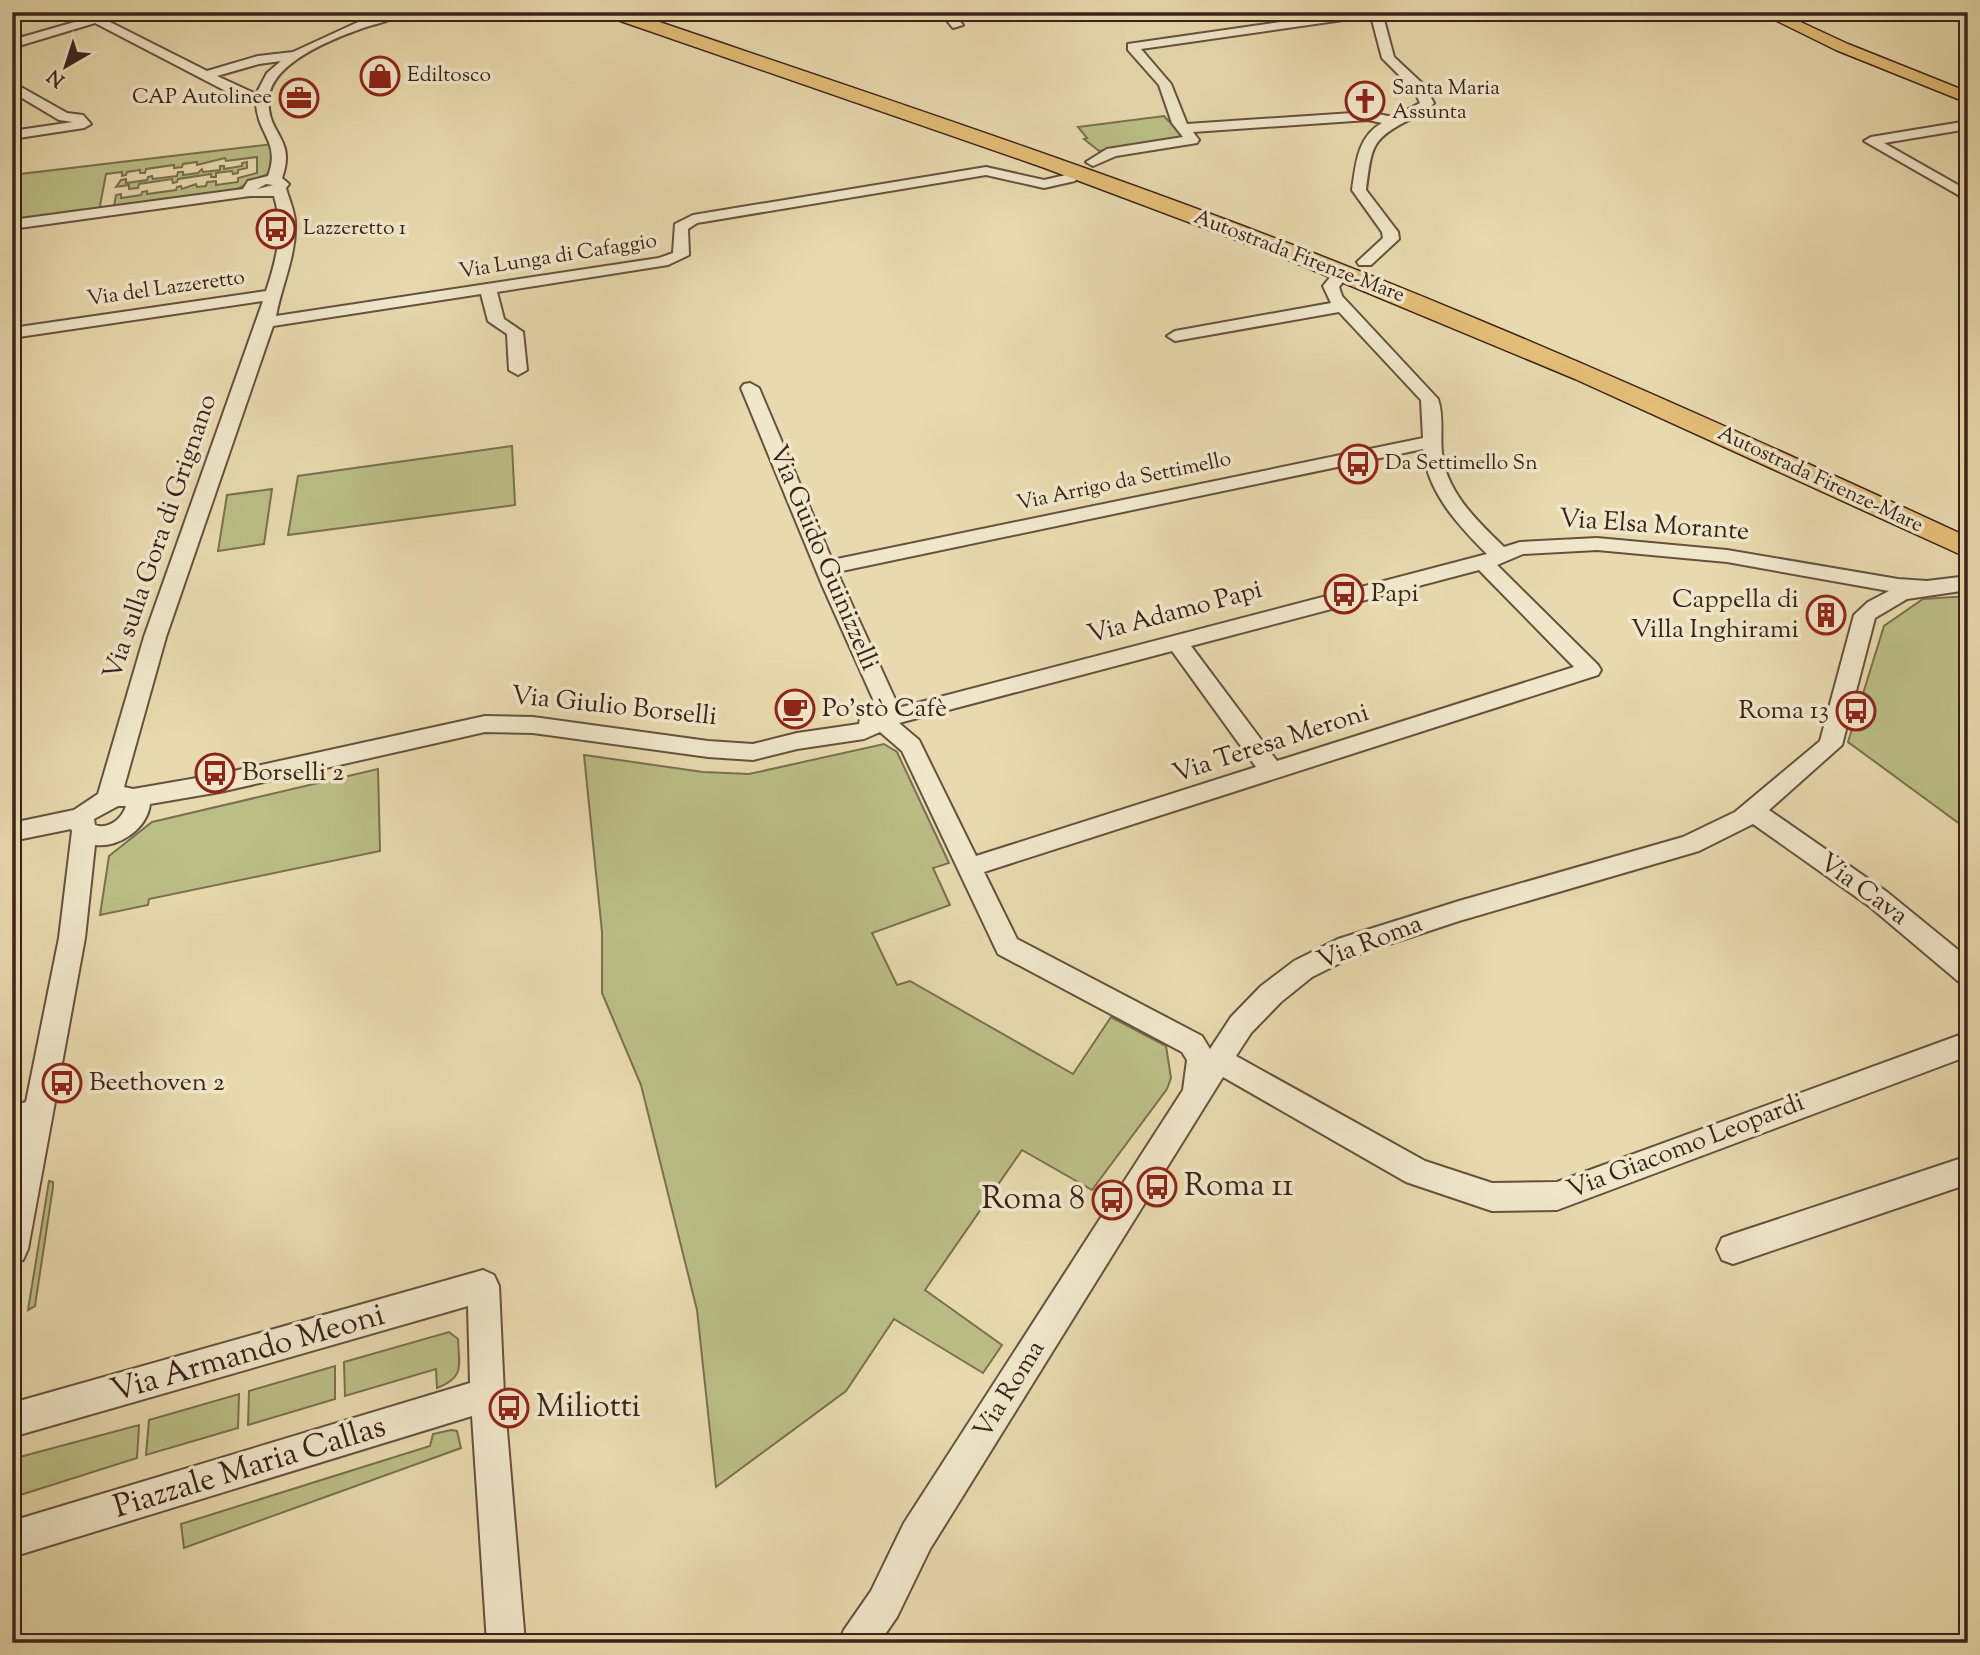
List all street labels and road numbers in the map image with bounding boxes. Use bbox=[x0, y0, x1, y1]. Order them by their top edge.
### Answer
street label: Autostrada Firenze-Mare bbox=[1189, 203, 1409, 311]
street label: Via Lunga di Cafaggio bbox=[457, 227, 659, 287]
street label: Via del Lazzeretto bbox=[85, 263, 247, 315]
street label: Via sulla Gora di Grignano bbox=[95, 389, 227, 685]
street label: Autostrada Firenze-Mare bbox=[1712, 419, 1928, 541]
street label: Via Guido Guinizzelli bbox=[759, 439, 887, 677]
street label: Via Arrigo da Settimello bbox=[1014, 445, 1234, 519]
street label: Via Elsa Morante bbox=[1558, 501, 1750, 551]
street label: Via Adamo Papi bbox=[1083, 572, 1267, 654]
street label: Via Giulio Borselli bbox=[509, 678, 719, 736]
street label: Via Teresa Meroni bbox=[1168, 695, 1374, 793]
street label: Via Cava bbox=[1811, 845, 1915, 935]
street label: Via Roma bbox=[1312, 906, 1428, 980]
street label: Via Giacomo Leopardi bbox=[1562, 1085, 1810, 1209]
street label: Via Armando Meoni bbox=[106, 1293, 390, 1415]
street label: Via Roma bbox=[965, 1334, 1055, 1446]
street label: Piazzale Maria Callas bbox=[108, 1405, 392, 1531]

